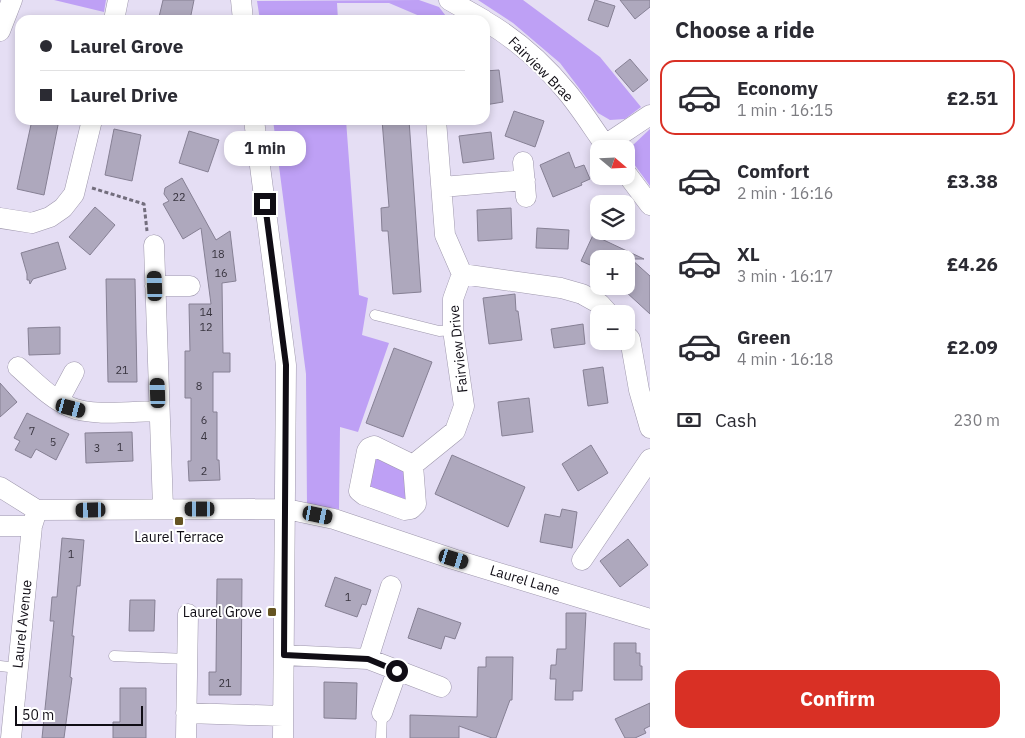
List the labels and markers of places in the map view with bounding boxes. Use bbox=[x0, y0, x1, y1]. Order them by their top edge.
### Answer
marker: Laurel Terrace bbox=[173, 515, 185, 527]
place label: Laurel Terrace bbox=[134, 528, 224, 546]
place label: Laurel Grove bbox=[183, 603, 262, 621]
marker: Laurel Grove bbox=[266, 606, 278, 618]

